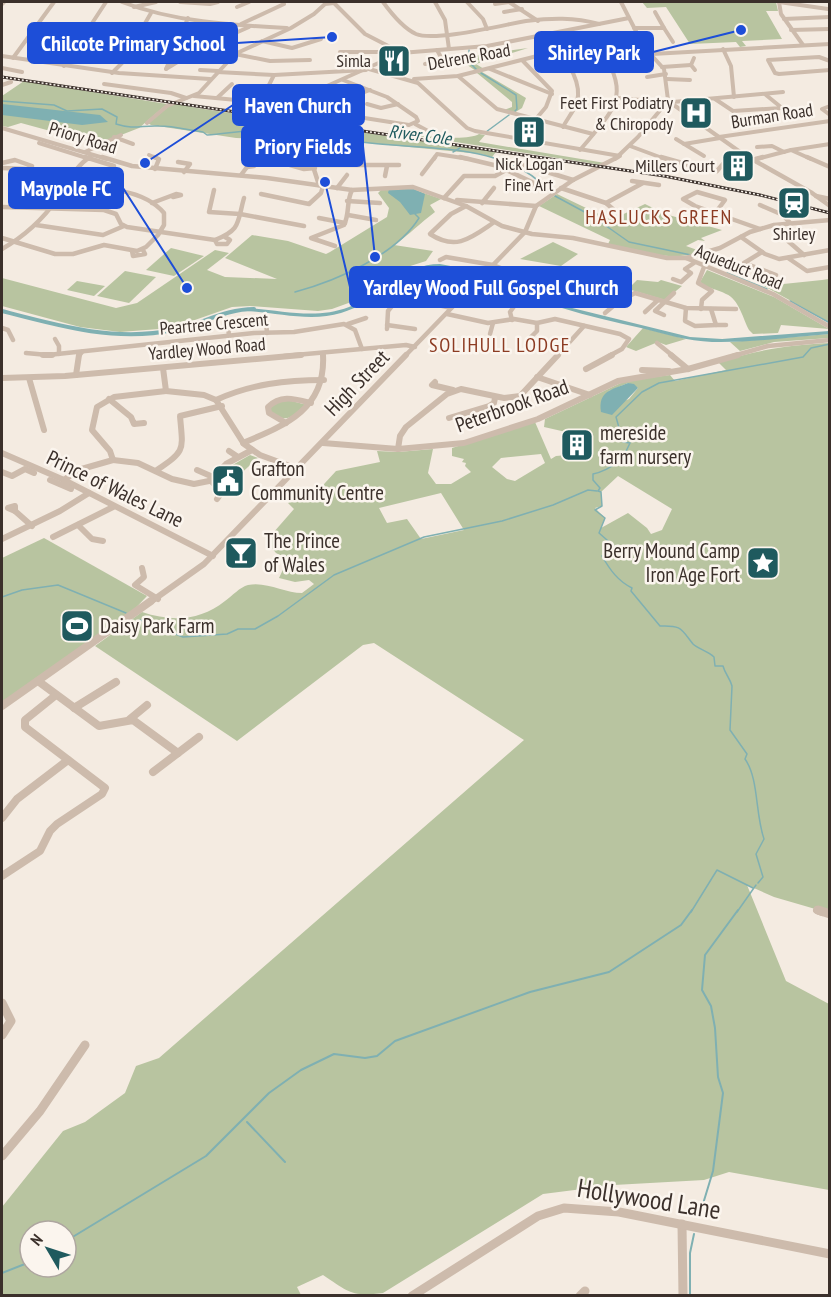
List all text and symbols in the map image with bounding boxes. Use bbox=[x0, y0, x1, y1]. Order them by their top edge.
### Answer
callout: Chilcote Primary School bbox=[28, 23, 237, 63]
text: Chilcote Primary School bbox=[41, 29, 226, 57]
callout: Shirley Park bbox=[535, 32, 653, 72]
street label: Delrene Road bbox=[426, 38, 512, 75]
text: Shirley Park bbox=[548, 38, 641, 66]
restaurant icon: Simla bbox=[376, 43, 412, 79]
place label: Simla bbox=[336, 49, 371, 72]
callout: Haven Church bbox=[233, 85, 364, 125]
text: Haven Church bbox=[245, 91, 351, 119]
place label: Feet First Podiatry & Chiropody bbox=[560, 91, 673, 135]
hospital icon: Feet First Podiatry & Chiropody bbox=[678, 95, 714, 131]
street label: Burman Road bbox=[729, 98, 815, 133]
building icon: Nick Logan Fine Art bbox=[511, 114, 547, 150]
street label: Priory Road bbox=[46, 116, 120, 159]
water label: River Cole bbox=[387, 119, 454, 150]
callout: Priory Fields bbox=[242, 126, 363, 166]
text: Priory Fields bbox=[255, 132, 352, 160]
building icon: Millers Court bbox=[720, 148, 756, 184]
place label: Nick Logan Fine Art bbox=[495, 152, 563, 196]
place label: Millers Court bbox=[635, 154, 715, 177]
callout: Maypole FC bbox=[9, 168, 123, 208]
text: Maypole FC bbox=[21, 174, 111, 202]
station icon: Shirley bbox=[776, 185, 812, 221]
district label: HASLUCKS GREEN bbox=[585, 204, 733, 230]
place label: Shirley bbox=[773, 222, 816, 245]
street label: Aqueduct Road bbox=[692, 238, 787, 295]
callout: Yardley Wood Full Gospel Church bbox=[350, 267, 631, 307]
text: Yardley Wood Full Gospel Church bbox=[362, 273, 619, 301]
street label: Peartree Crescent bbox=[159, 307, 269, 340]
street label: Yardley Wood Road bbox=[147, 332, 266, 365]
district label: SOLIHULL LODGE bbox=[429, 332, 571, 358]
street label: High Street bbox=[318, 344, 395, 422]
street label: Peterbrook Road bbox=[452, 373, 572, 438]
place label: mereside farm nursery bbox=[600, 419, 691, 470]
building icon: mereside farm nursery bbox=[559, 427, 595, 463]
street label: Prince of Wales Lane bbox=[42, 444, 188, 533]
place label: Grafton Community Centre bbox=[251, 455, 384, 506]
public building icon: Grafton Community Centre bbox=[210, 463, 246, 499]
place label: The Prince of Wales bbox=[264, 527, 340, 578]
bar icon: The Prince of Wales bbox=[223, 535, 259, 571]
place label: Berry Mound Camp Iron Age Fort bbox=[603, 537, 740, 588]
place icon: Berry Mound Camp Iron Age Fort bbox=[745, 545, 781, 581]
sports icon: Daisy Park Farm bbox=[59, 608, 95, 644]
place label: Daisy Park Farm bbox=[100, 612, 214, 639]
street label: Hollywood Lane bbox=[575, 1171, 723, 1226]
north arrow bbox=[18, 1219, 78, 1279]
text: N bbox=[26, 1230, 47, 1249]

